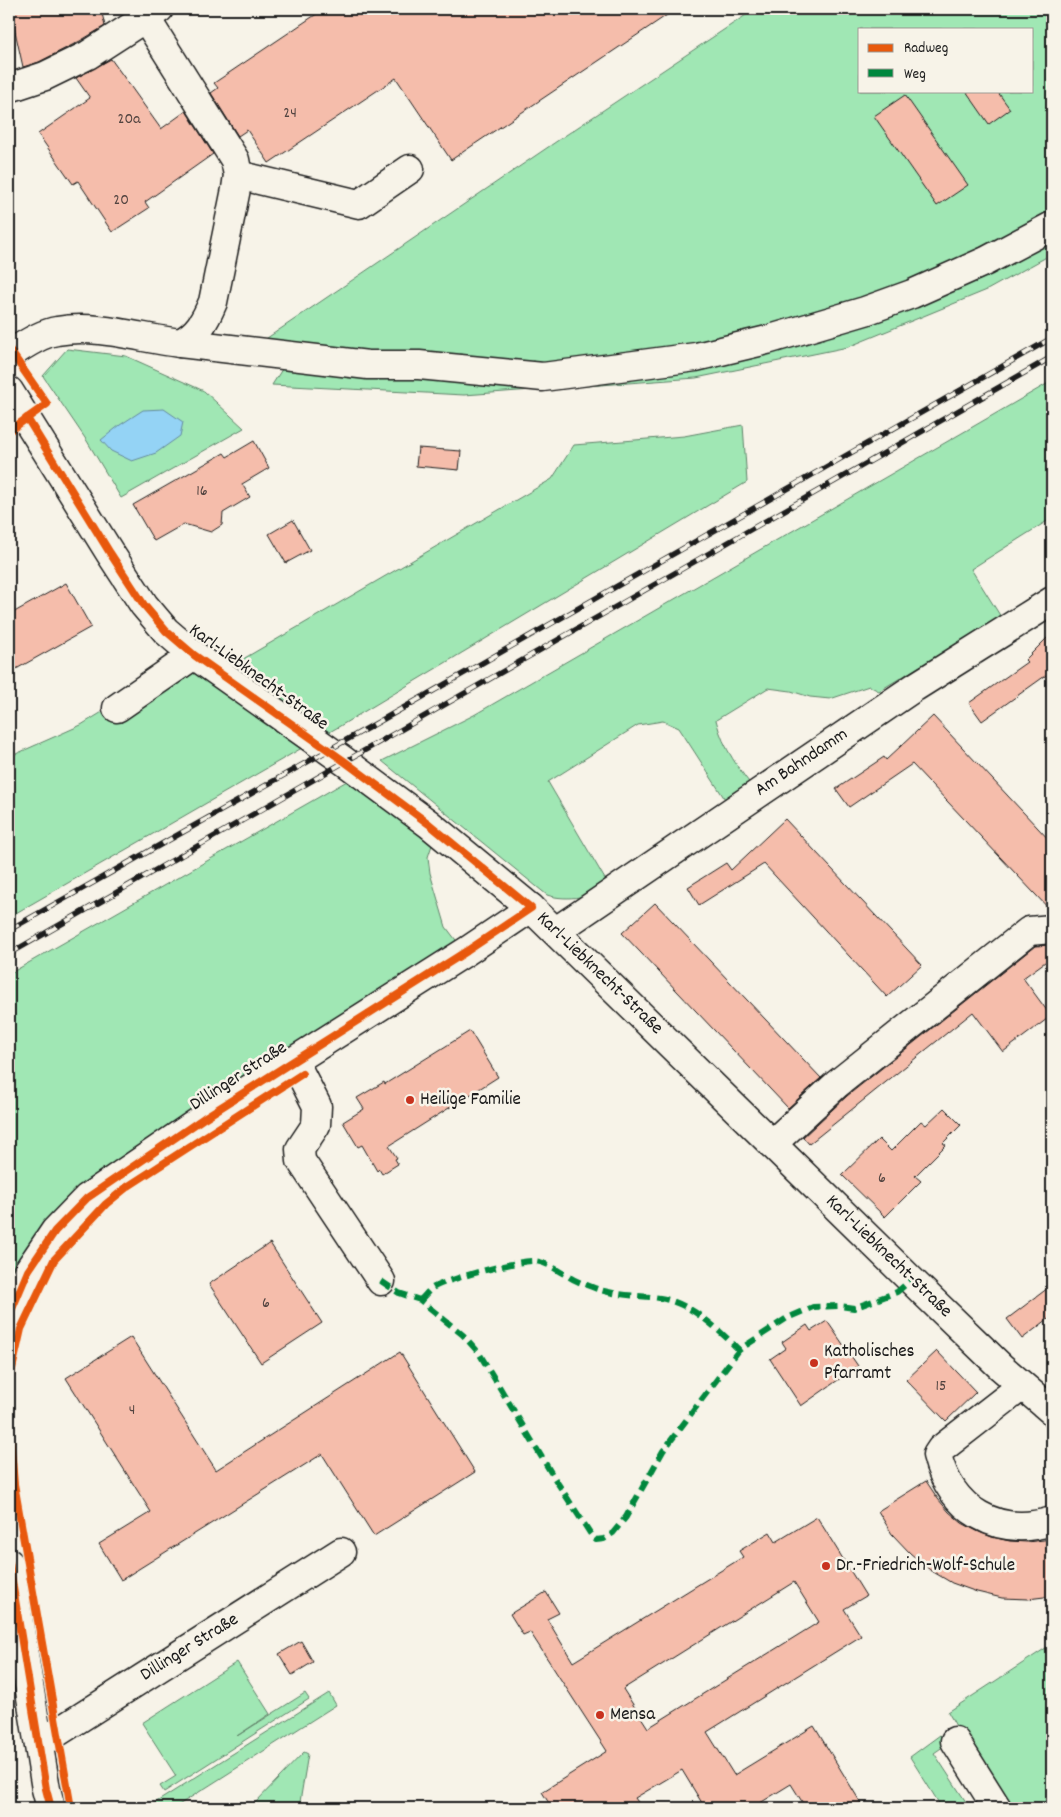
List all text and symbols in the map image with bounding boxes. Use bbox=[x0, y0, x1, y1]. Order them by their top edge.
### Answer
legend bbox=[858, 28, 1034, 92]
text: Radweg bbox=[904, 38, 948, 60]
text: Weg bbox=[904, 64, 926, 86]
house number: 24 bbox=[283, 102, 297, 125]
house number: 20a bbox=[117, 108, 141, 131]
house number: 20 bbox=[113, 189, 129, 212]
house number: 16 bbox=[196, 480, 208, 503]
street label: Karl-Liebknecht-Straße bbox=[182, 618, 334, 738]
street label: Am Bahndamm bbox=[750, 722, 854, 804]
street label: Karl-Liebknecht-Straße bbox=[530, 906, 668, 1042]
street label: Dillinger Straße bbox=[185, 1035, 293, 1119]
place label: Heilige Familie bbox=[420, 1087, 521, 1114]
marker: Heilige Familie bbox=[404, 1094, 416, 1106]
house number: 6 bbox=[878, 1167, 886, 1190]
street label: Karl-Liebknecht-Straße bbox=[819, 1189, 957, 1325]
house number: 6 bbox=[262, 1292, 270, 1315]
place label: Katholisches Pfarramt bbox=[824, 1339, 915, 1388]
marker: Katholisches Pfarramt bbox=[808, 1357, 820, 1369]
house number: 15 bbox=[936, 1375, 946, 1398]
house number: 4 bbox=[129, 1399, 135, 1422]
place label: Dr.-Friedrich-Wolf-Schule bbox=[836, 1553, 1015, 1580]
marker: Dr.-Friedrich-Wolf-Schule bbox=[820, 1560, 832, 1572]
street label: Dillinger Straße bbox=[136, 1607, 244, 1689]
place label: Mensa bbox=[610, 1702, 656, 1729]
marker: Mensa bbox=[594, 1709, 606, 1721]

